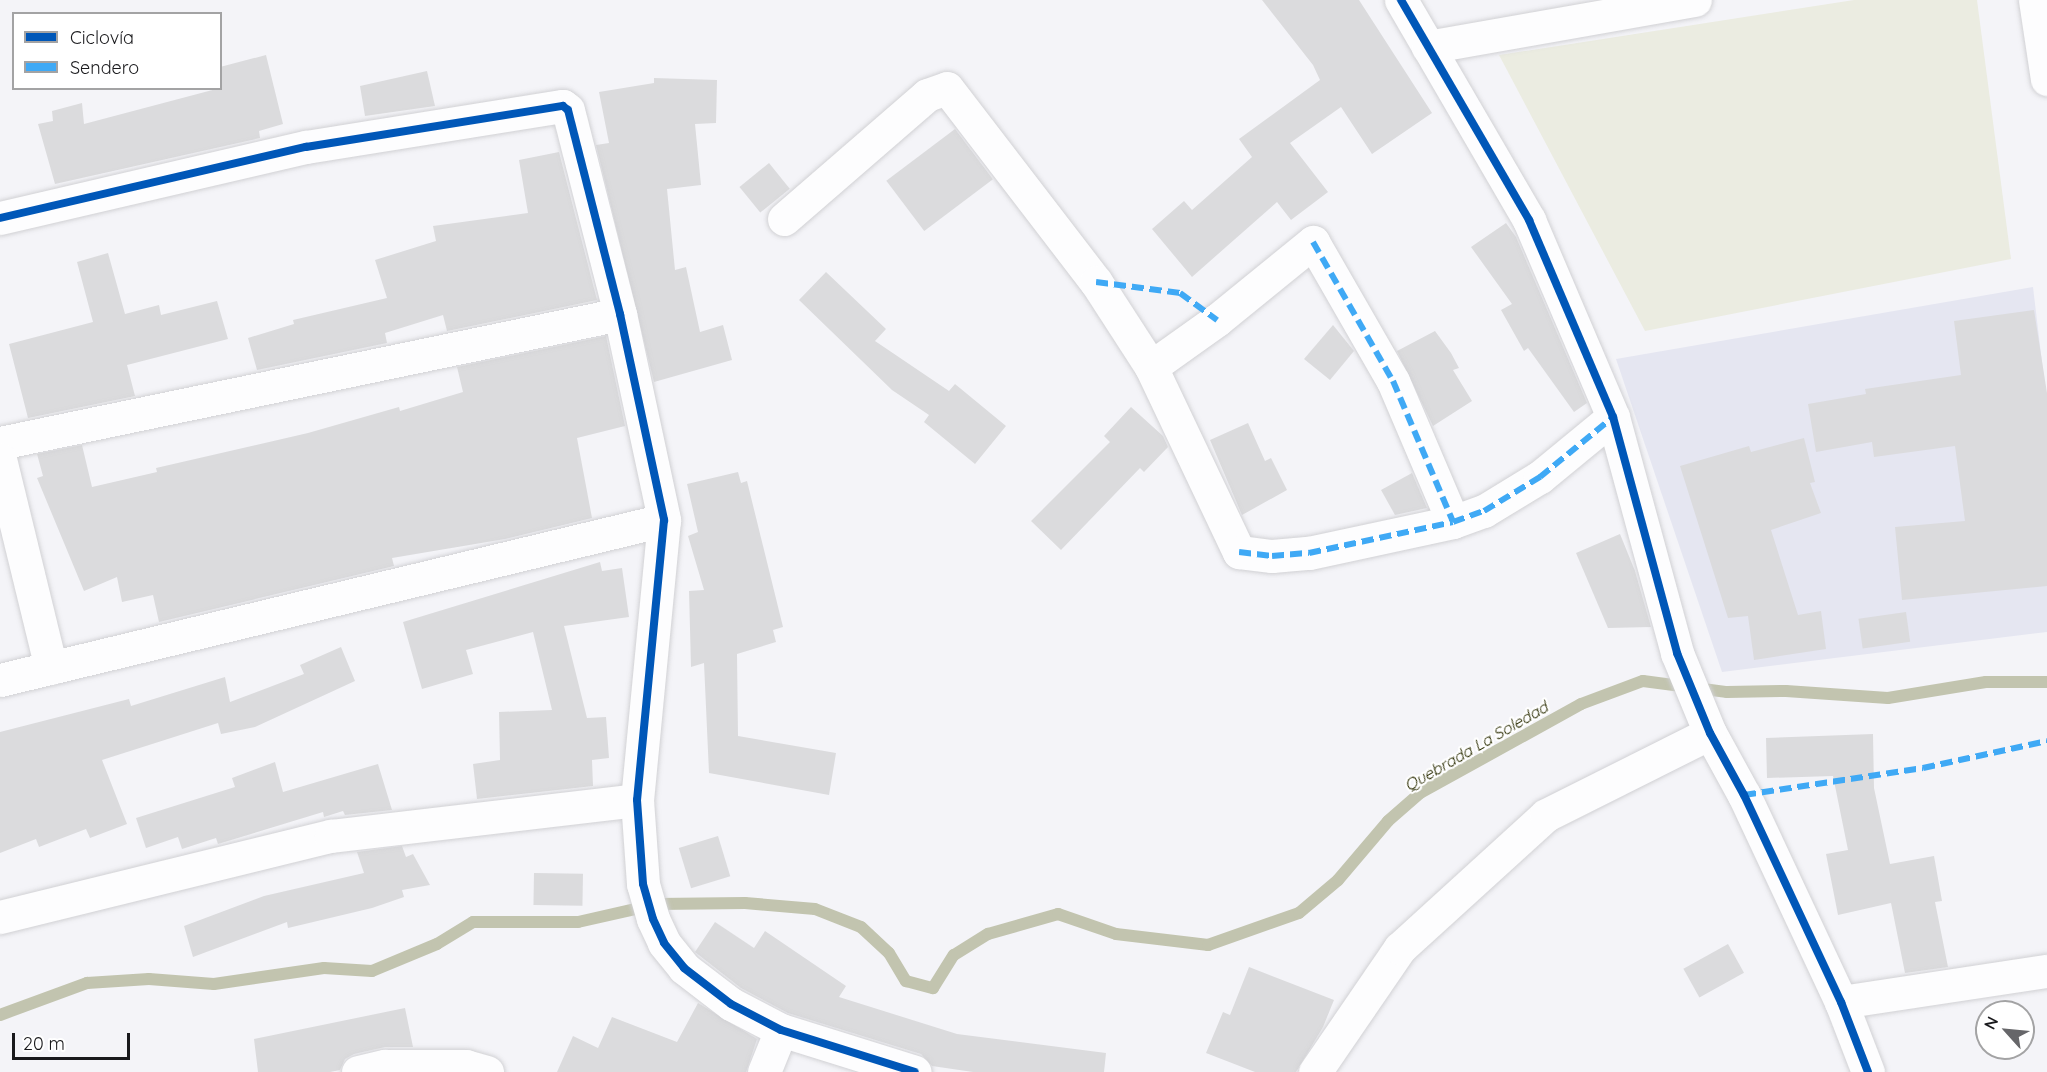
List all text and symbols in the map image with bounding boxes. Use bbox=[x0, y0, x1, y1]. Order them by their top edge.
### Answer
legend bbox=[12, 12, 222, 90]
text: Ciclovía bbox=[70, 26, 134, 49]
text: Sendero bbox=[70, 56, 139, 79]
water label: Quebrada La Soledad bbox=[1401, 697, 1551, 795]
north arrow bbox=[1975, 1000, 2035, 1060]
text: N bbox=[1979, 1013, 2002, 1033]
scale bar bbox=[15, 1021, 134, 1059]
text: 20 m bbox=[23, 1032, 65, 1055]

